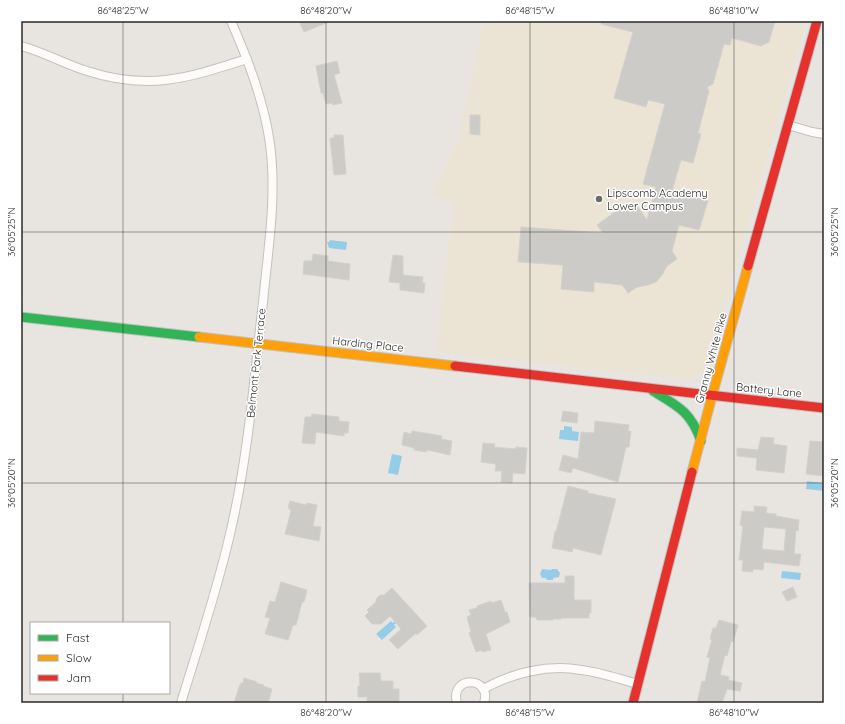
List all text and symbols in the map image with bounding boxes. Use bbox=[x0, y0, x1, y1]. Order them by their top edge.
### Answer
text: 86°48'25"W bbox=[97, 4, 149, 17]
text: 86°48'20"W bbox=[300, 4, 352, 17]
text: 86°48'15"W bbox=[505, 4, 555, 17]
text: 86°48'10"W bbox=[709, 4, 759, 17]
place label: Lipscomb Academy Lower Campus bbox=[607, 186, 708, 213]
marker: Lipscomb Academy Lower Campus bbox=[594, 194, 604, 204]
text: 36°05'25"N bbox=[5, 207, 18, 257]
text: 36°05'25"N bbox=[828, 207, 841, 257]
street label: Belmont Park Terrace bbox=[243, 307, 269, 419]
street label: Granny White Pike bbox=[692, 311, 730, 405]
street label: Harding Place bbox=[332, 333, 404, 355]
street label: Battery Lane bbox=[735, 380, 803, 400]
text: 36°05'20"N bbox=[5, 458, 18, 508]
text: 36°05'20"N bbox=[828, 458, 841, 508]
legend bbox=[30, 622, 170, 694]
text: Fast bbox=[66, 630, 90, 645]
text: Slow bbox=[66, 650, 92, 665]
text: Jam bbox=[66, 670, 91, 685]
text: 86°48'20"W bbox=[300, 706, 352, 719]
text: 86°48'15"W bbox=[505, 706, 555, 719]
text: 86°48'10"W bbox=[709, 706, 759, 719]

